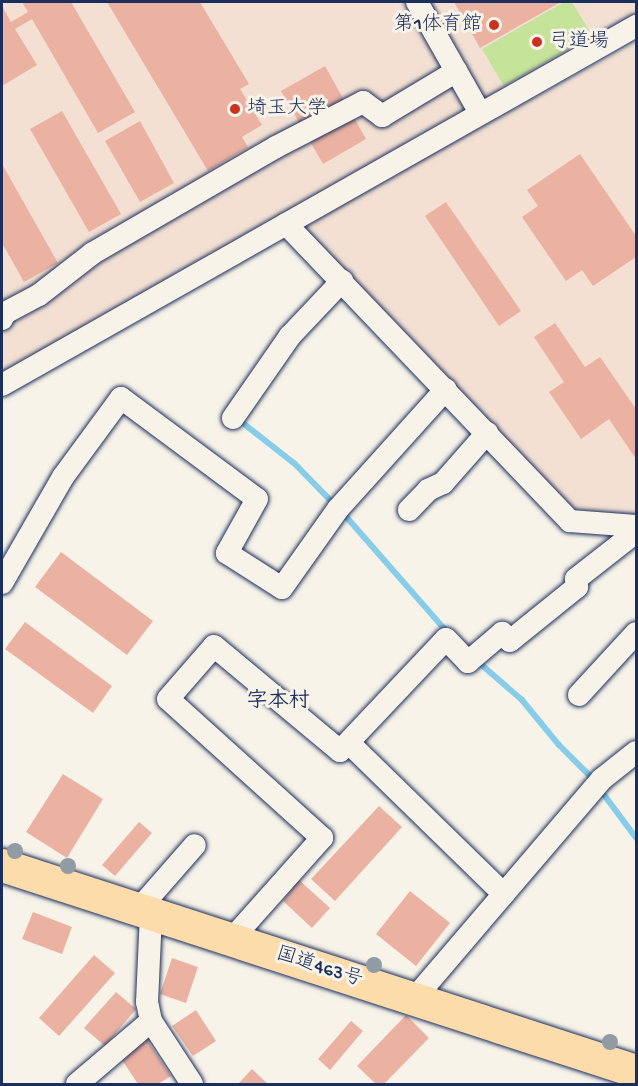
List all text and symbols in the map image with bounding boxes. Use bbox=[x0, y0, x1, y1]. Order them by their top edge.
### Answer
place label: 第1体育館 bbox=[394, 13, 482, 37]
marker: 第1体育館 bbox=[487, 18, 501, 32]
place label: 弓道場 bbox=[549, 30, 609, 54]
marker: 弓道場 bbox=[530, 35, 544, 49]
place label: 埼玉大学 bbox=[247, 97, 327, 121]
marker: 埼玉大学 bbox=[228, 102, 242, 116]
district label: 字本村 bbox=[247, 690, 309, 716]
street label: 国道463号 bbox=[273, 943, 365, 993]

